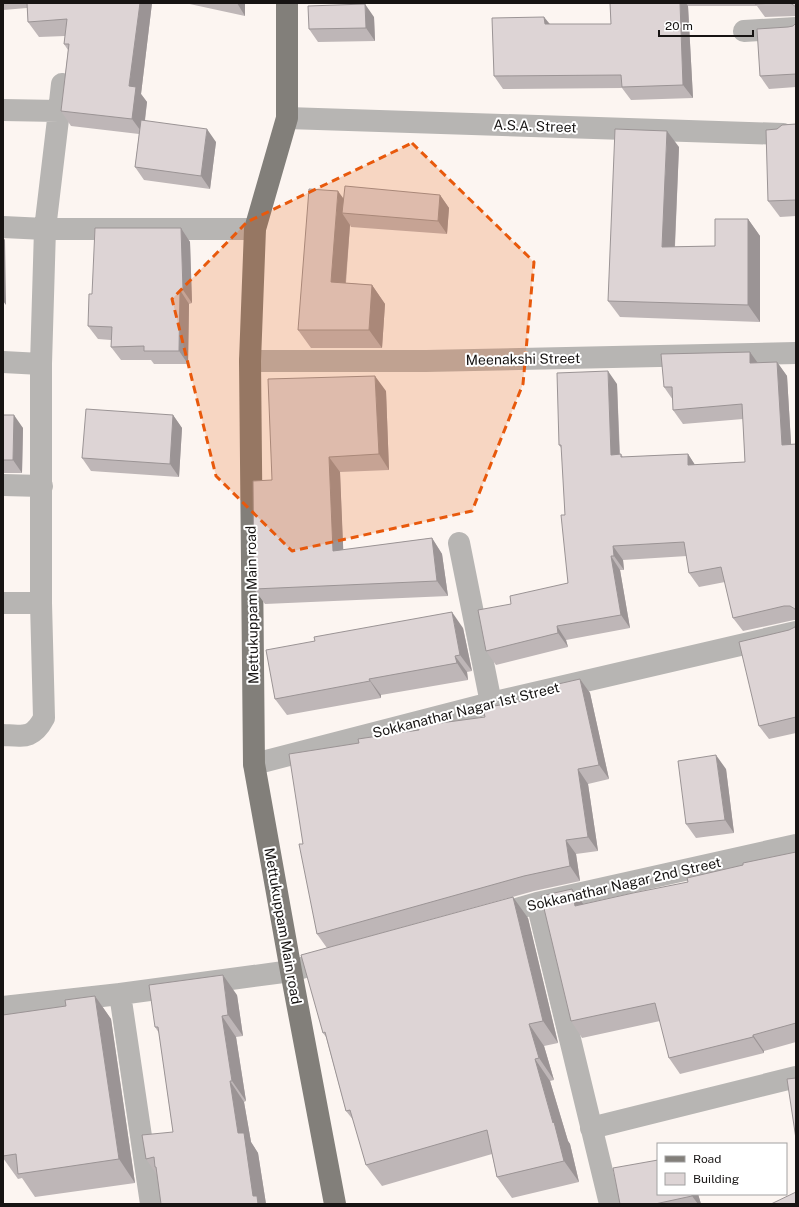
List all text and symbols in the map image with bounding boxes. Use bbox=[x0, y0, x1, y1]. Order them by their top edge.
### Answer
scale bar bbox=[659, 12, 753, 38]
text: 20 m bbox=[665, 19, 693, 33]
street label: A.S.A. Street bbox=[493, 117, 577, 135]
street label: Meenakshi Street bbox=[466, 350, 580, 368]
street label: Mettukuppam Main road bbox=[243, 526, 261, 684]
street label: Sokkanathar Nagar 1st Street bbox=[371, 679, 561, 741]
street label: Mettukuppam Main road bbox=[261, 847, 305, 1005]
street label: Sokkanathar Nagar 2nd Street bbox=[525, 854, 723, 914]
legend bbox=[657, 1143, 787, 1195]
text: Road bbox=[693, 1152, 721, 1166]
text: Building bbox=[693, 1172, 739, 1186]

